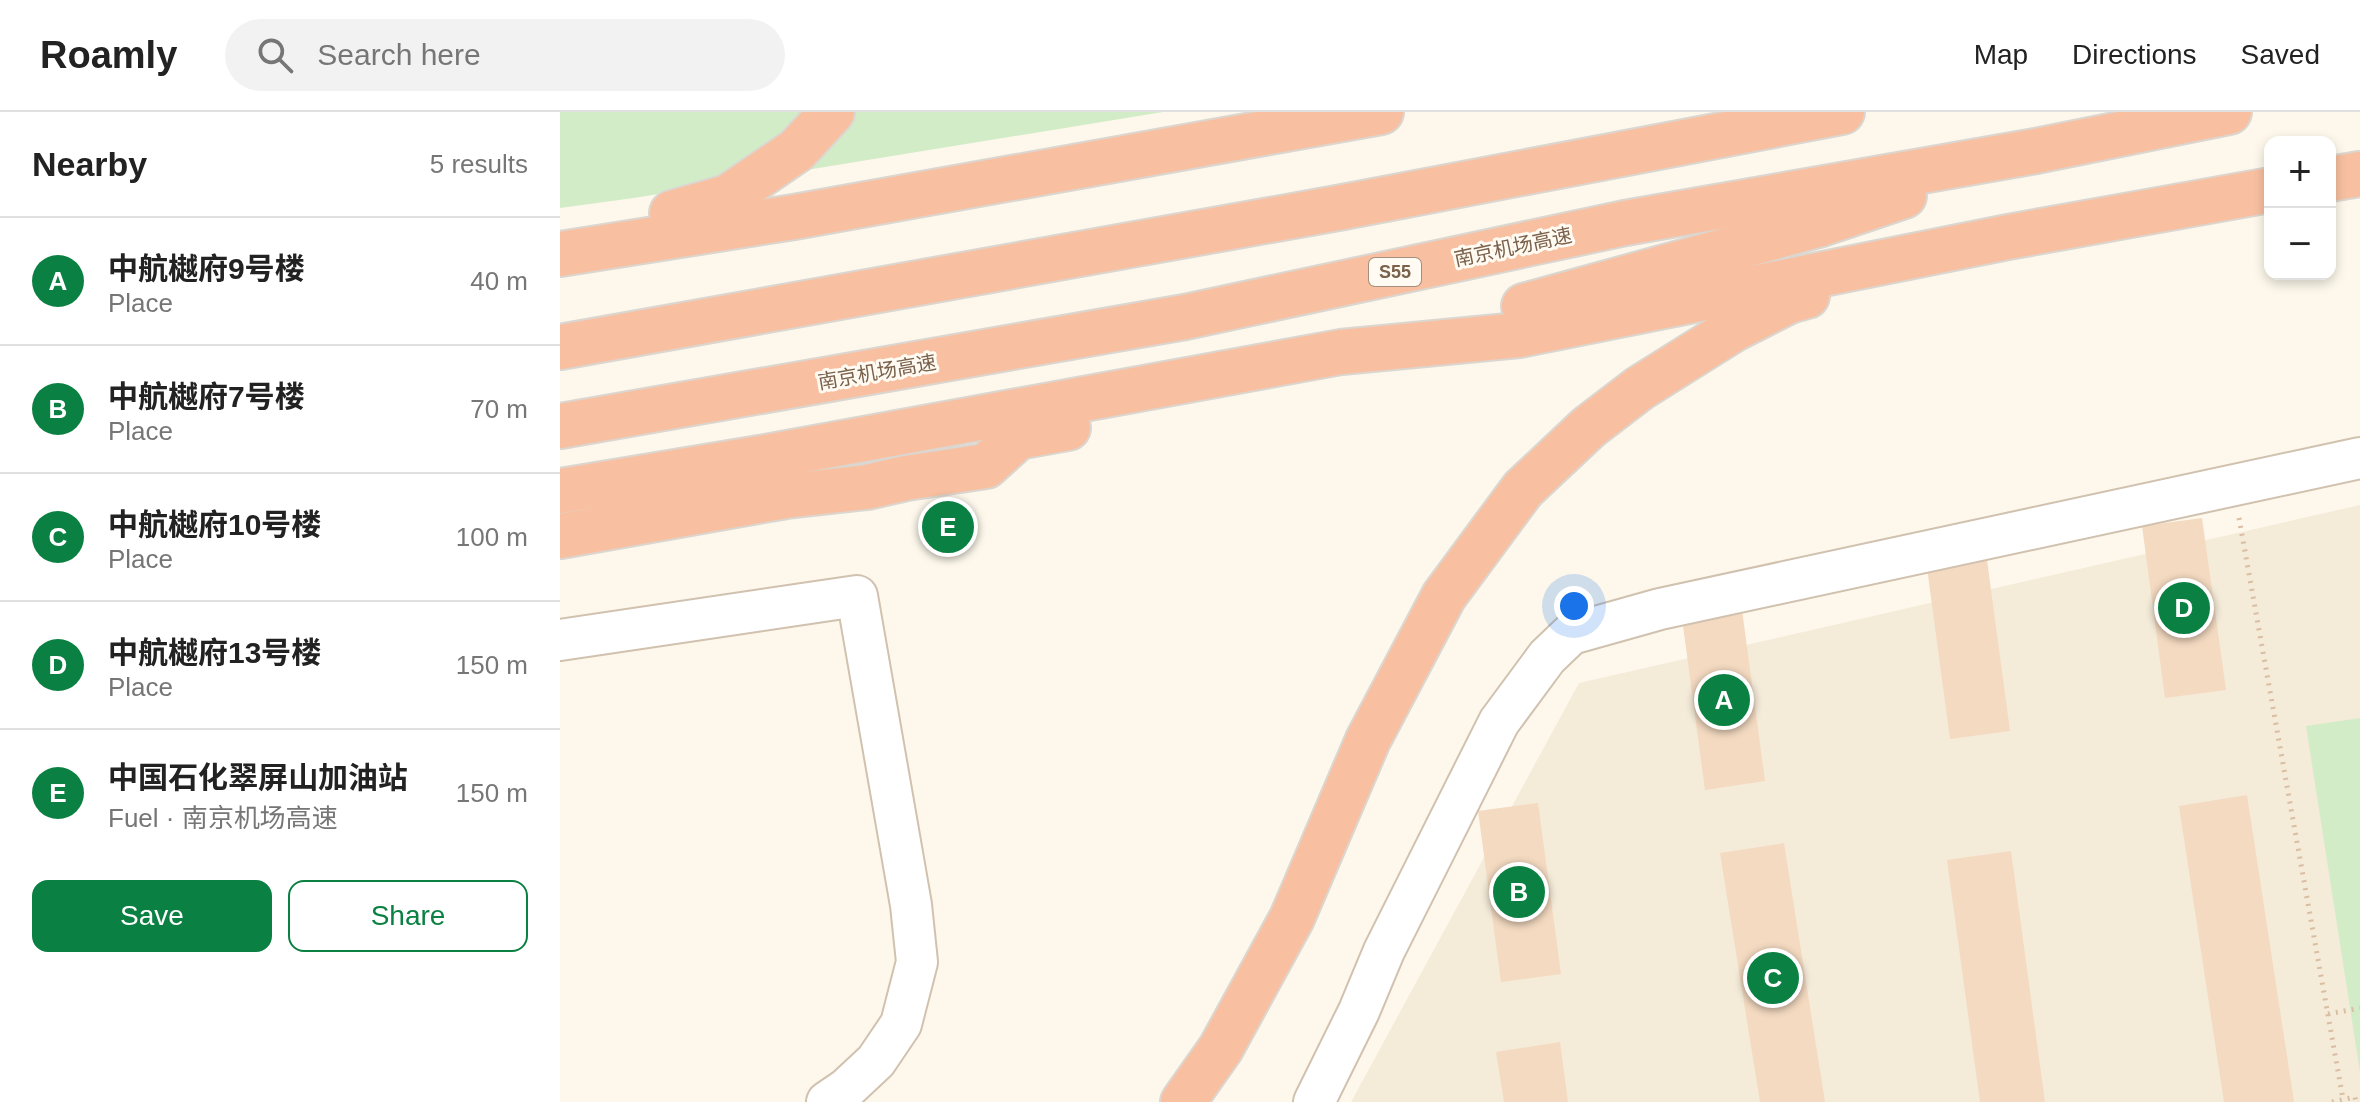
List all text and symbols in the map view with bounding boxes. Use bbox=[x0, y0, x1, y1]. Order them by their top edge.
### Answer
search box bbox=[225, 19, 785, 91]
icon: search bbox=[253, 33, 297, 77]
text: Roamly bbox=[40, 34, 177, 76]
text: Search here bbox=[317, 38, 481, 71]
text: Map bbox=[1974, 39, 2028, 70]
text: Directions bbox=[2072, 39, 2197, 70]
text: Saved bbox=[2241, 39, 2320, 70]
map controls bbox=[2264, 136, 2336, 280]
button: + bbox=[2264, 136, 2336, 208]
text: Nearby bbox=[32, 145, 147, 183]
text: 5 results bbox=[430, 149, 528, 179]
button: − bbox=[2264, 208, 2336, 280]
street label: 南京机场高速 bbox=[1452, 224, 1574, 270]
text: 中航樾府9号楼 bbox=[108, 252, 305, 285]
road number: S55 bbox=[1369, 258, 1421, 286]
text: A bbox=[49, 266, 67, 296]
text: 40 m bbox=[470, 266, 528, 296]
text: Place bbox=[108, 288, 173, 318]
street label: 南京机场高速 bbox=[816, 351, 938, 393]
text: 中航樾府7号楼 bbox=[108, 380, 305, 413]
text: B bbox=[49, 394, 67, 424]
text: 70 m bbox=[470, 394, 528, 424]
text: Place bbox=[108, 416, 173, 446]
pin: E bbox=[922, 497, 974, 557]
text: 中航樾府10号楼 bbox=[108, 508, 321, 541]
text: C bbox=[49, 522, 67, 552]
text: 100 m bbox=[456, 522, 528, 552]
text: Place bbox=[108, 544, 173, 574]
pin: D bbox=[2158, 578, 2210, 638]
your location bbox=[1554, 586, 1594, 626]
text: 中航樾府13号楼 bbox=[108, 636, 321, 669]
text: D bbox=[49, 650, 67, 680]
text: 150 m bbox=[456, 650, 528, 680]
pin: A bbox=[1698, 670, 1750, 730]
text: Place bbox=[108, 672, 173, 702]
text: 中国石化翠屏山加油站 bbox=[108, 761, 408, 794]
text: E bbox=[49, 778, 67, 808]
text: 150 m bbox=[456, 778, 528, 808]
text: Fuel · 南京机场高速 bbox=[108, 803, 338, 833]
pin: B bbox=[1493, 862, 1545, 922]
button: Save bbox=[32, 880, 272, 952]
button: Share bbox=[288, 880, 528, 952]
pin: C bbox=[1747, 948, 1799, 1008]

